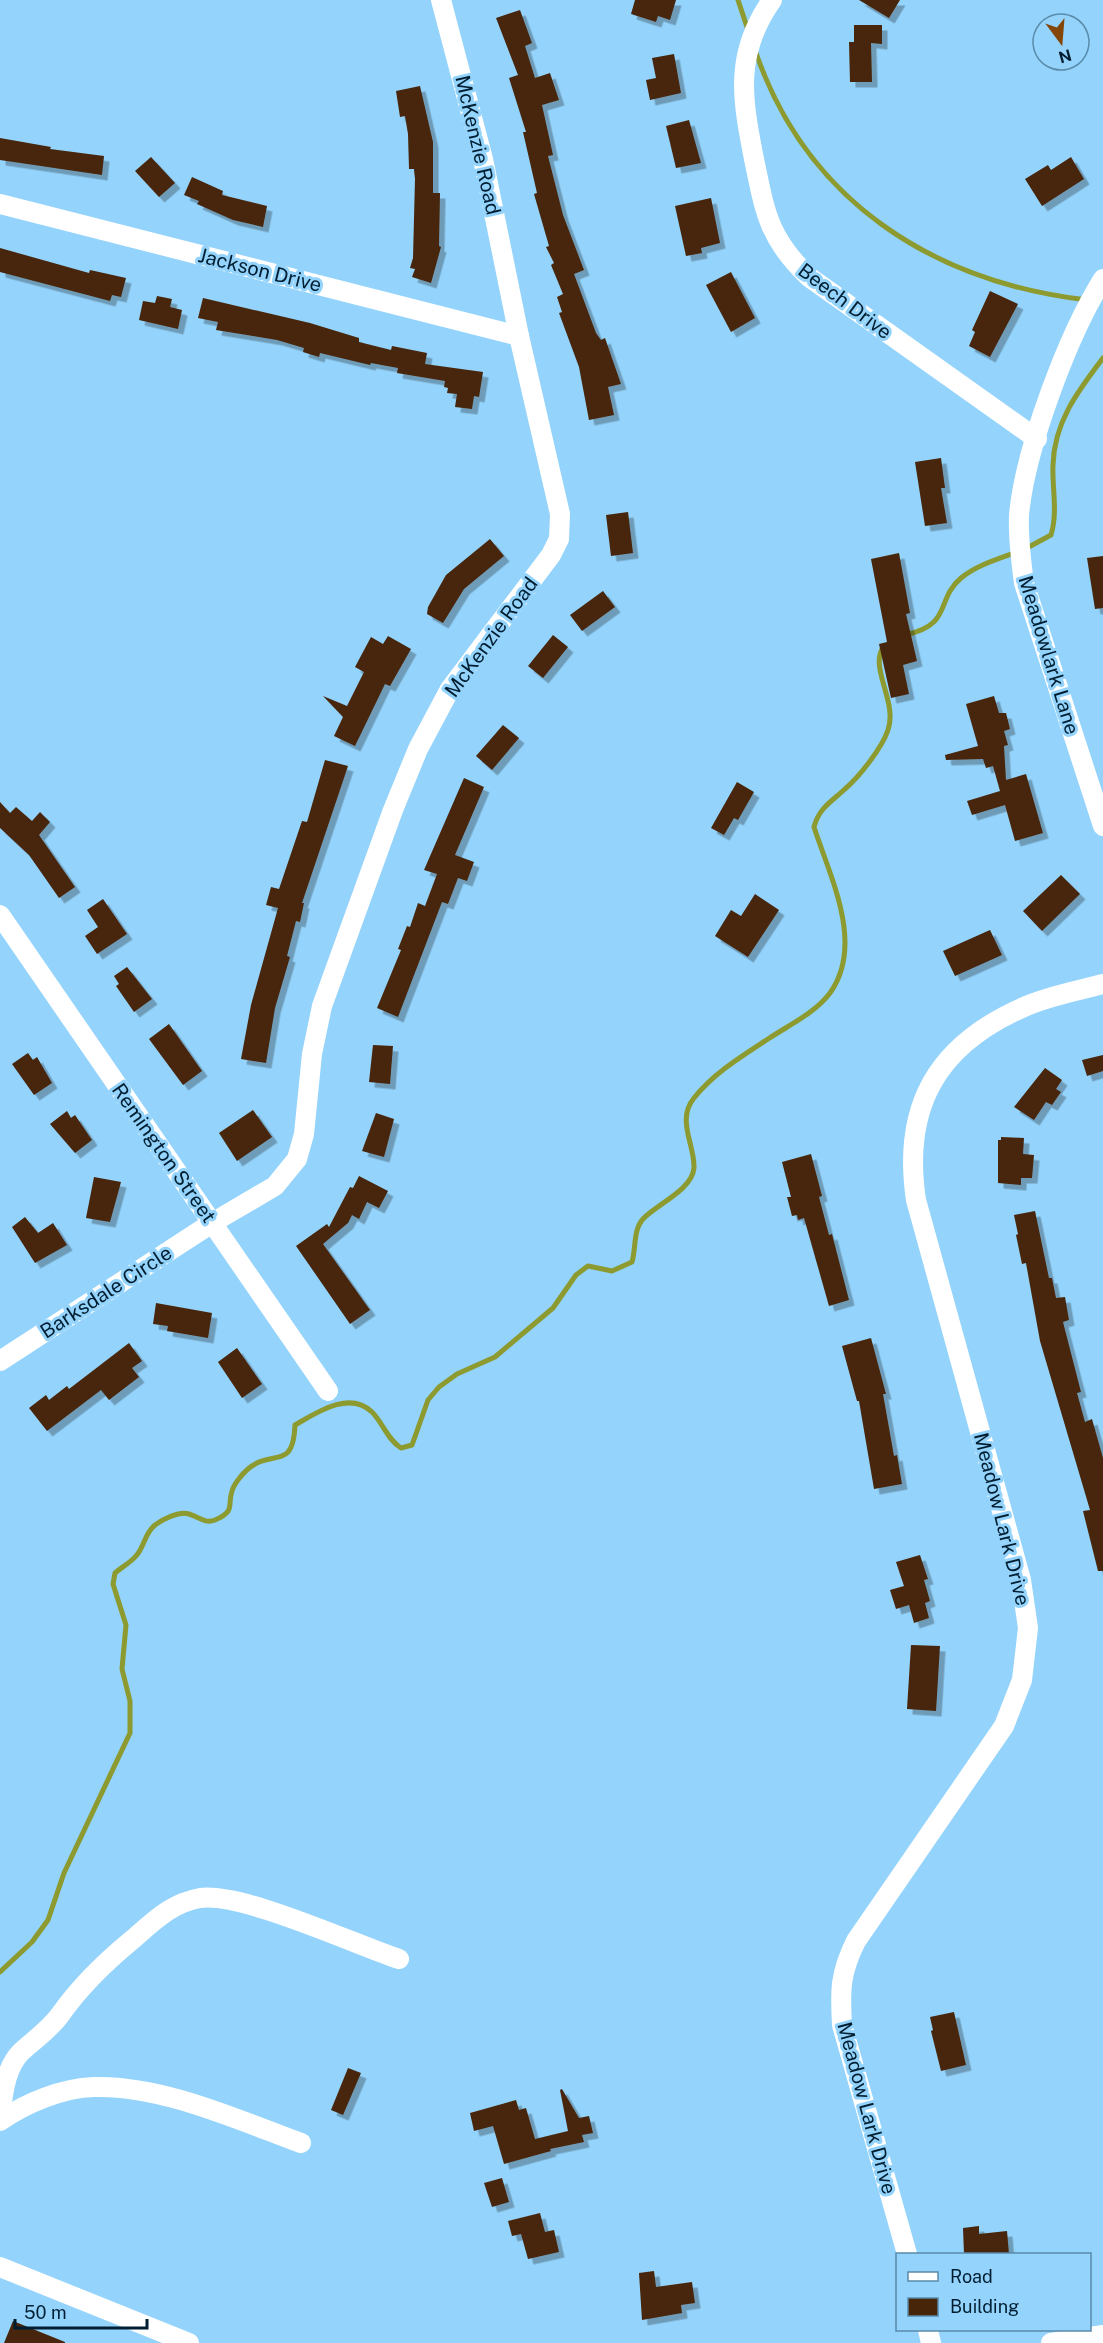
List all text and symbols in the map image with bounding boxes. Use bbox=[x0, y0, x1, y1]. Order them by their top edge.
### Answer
north arrow bbox=[1031, 12, 1091, 72]
text: N bbox=[1056, 45, 1074, 67]
street label: McKenzie Road bbox=[450, 73, 506, 217]
street label: Jackson Drive bbox=[196, 243, 324, 297]
street label: Beech Drive bbox=[793, 258, 897, 344]
street label: McKenzie Road bbox=[439, 572, 543, 702]
street label: Meadowlark Lane bbox=[1013, 573, 1085, 737]
street label: Remington Street bbox=[107, 1079, 221, 1227]
street label: Barksdale Circle bbox=[36, 1241, 176, 1343]
street label: Meadow Lark Drive bbox=[969, 1430, 1035, 1608]
street label: Meadow Lark Drive bbox=[832, 2019, 902, 2197]
legend bbox=[896, 2253, 1091, 2331]
text: Road bbox=[950, 2266, 993, 2287]
scale bar bbox=[15, 2292, 147, 2330]
text: Building bbox=[950, 2296, 1019, 2317]
text: 50 m bbox=[24, 2302, 67, 2323]

